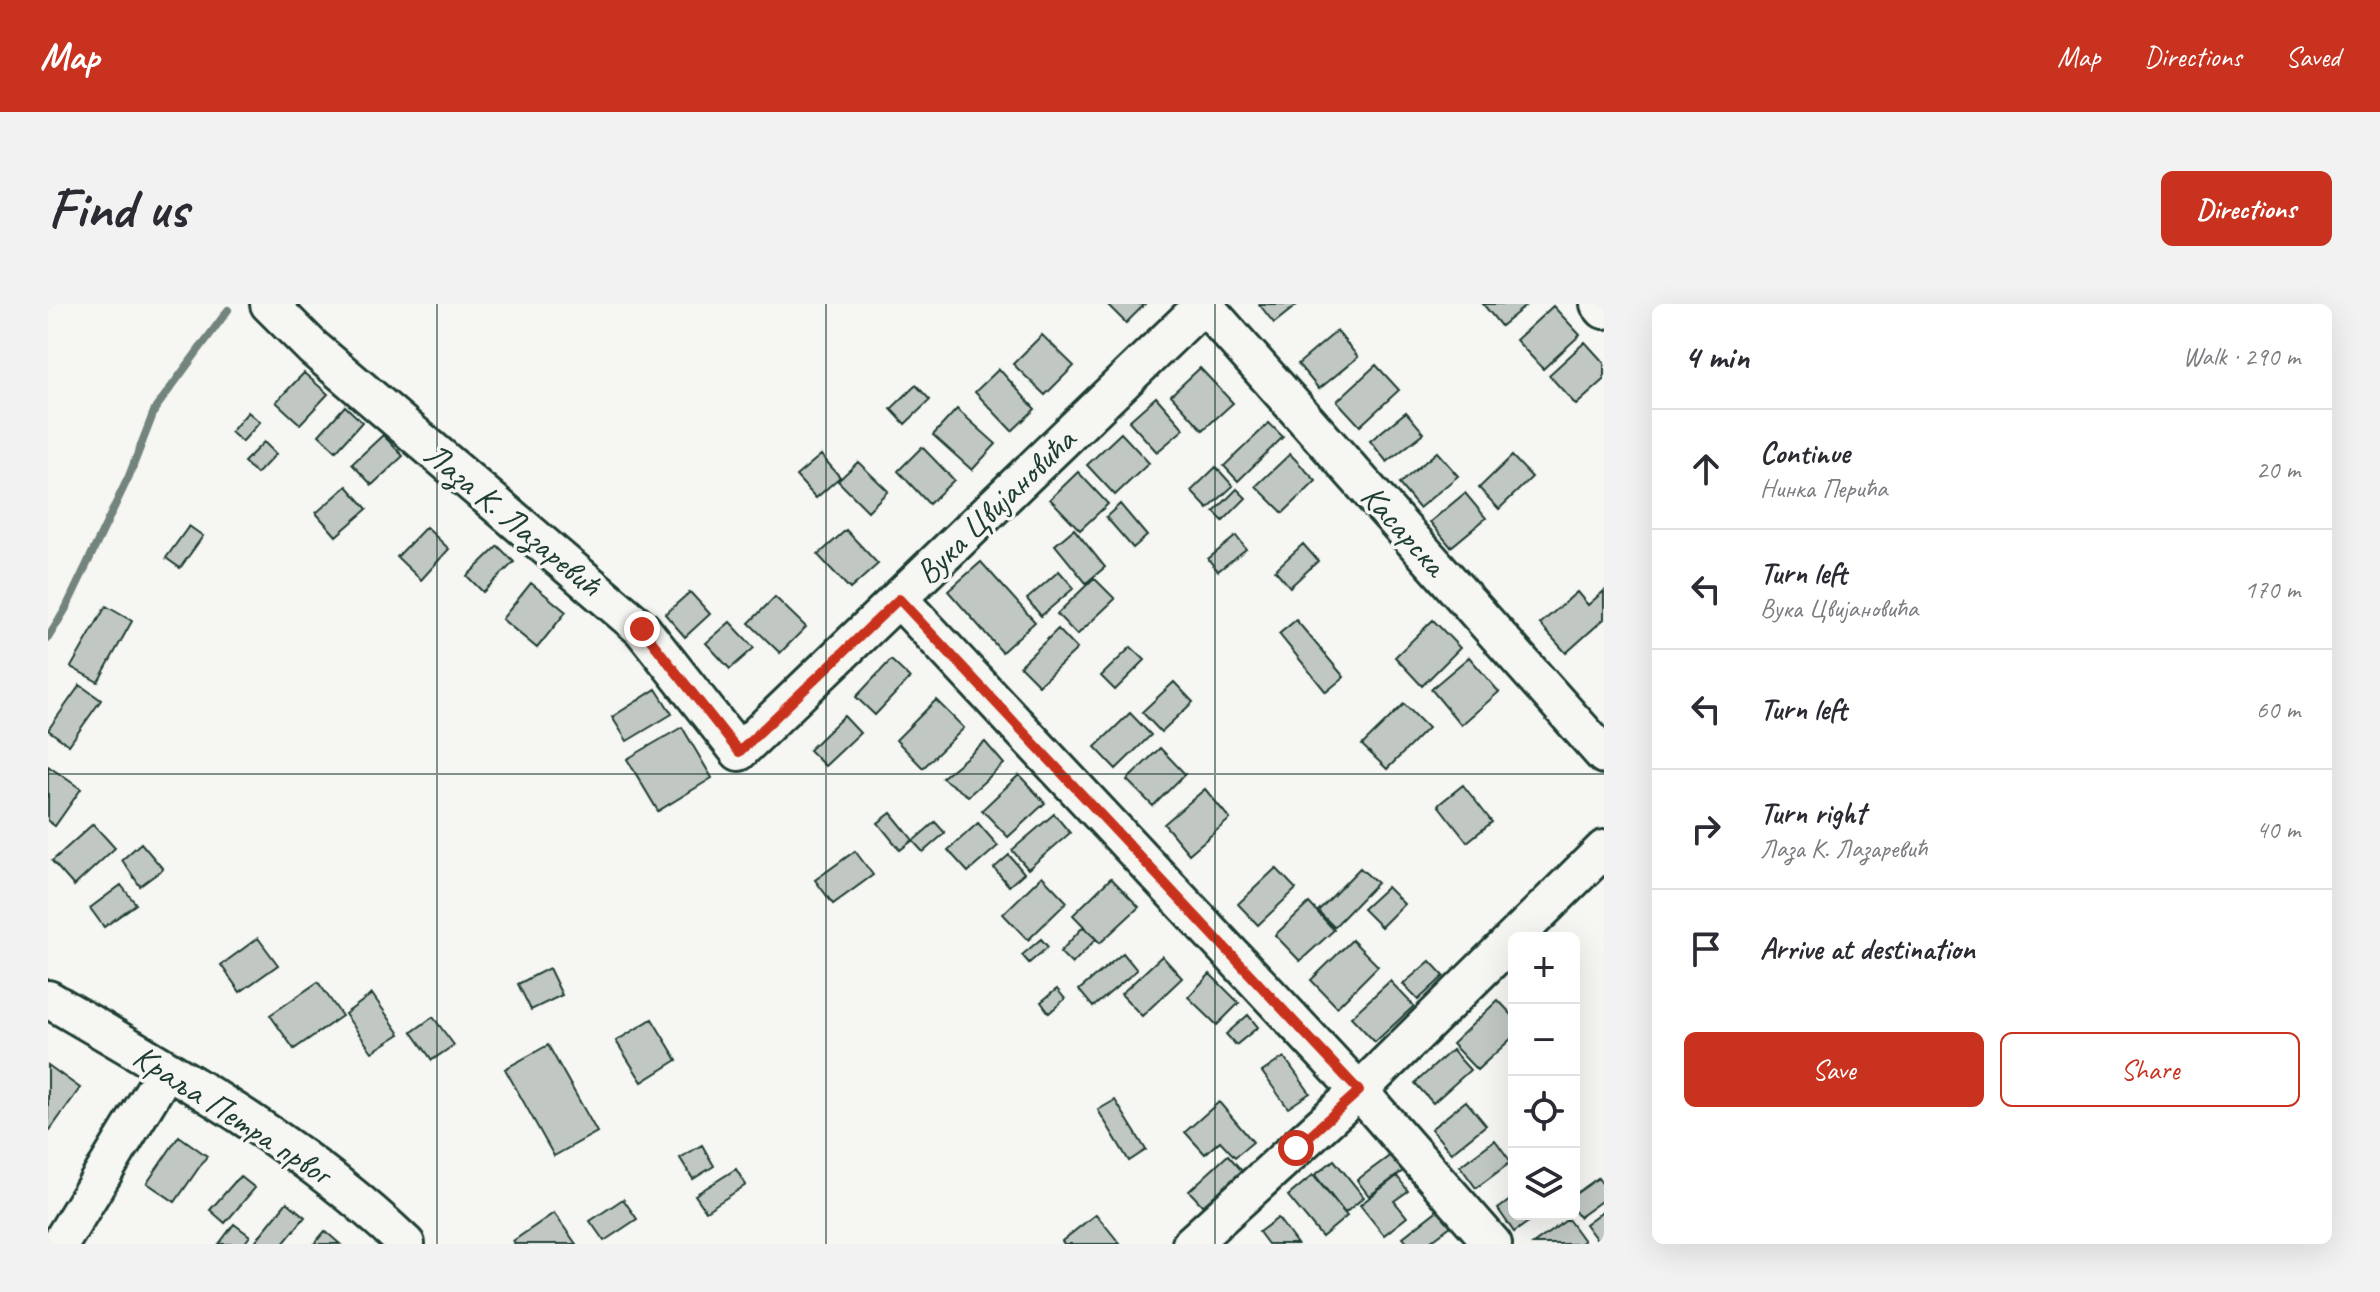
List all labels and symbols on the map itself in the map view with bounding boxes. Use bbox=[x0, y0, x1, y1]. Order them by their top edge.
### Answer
street label: Вука Цвијановића bbox=[906, 417, 1086, 593]
street label: Лаза К. Лазаревић bbox=[416, 432, 611, 606]
street label: Касарска bbox=[1352, 475, 1458, 587]
route end bbox=[624, 611, 660, 647]
street label: Краља Петра првог bbox=[125, 1034, 342, 1196]
route start bbox=[1278, 1130, 1314, 1166]

